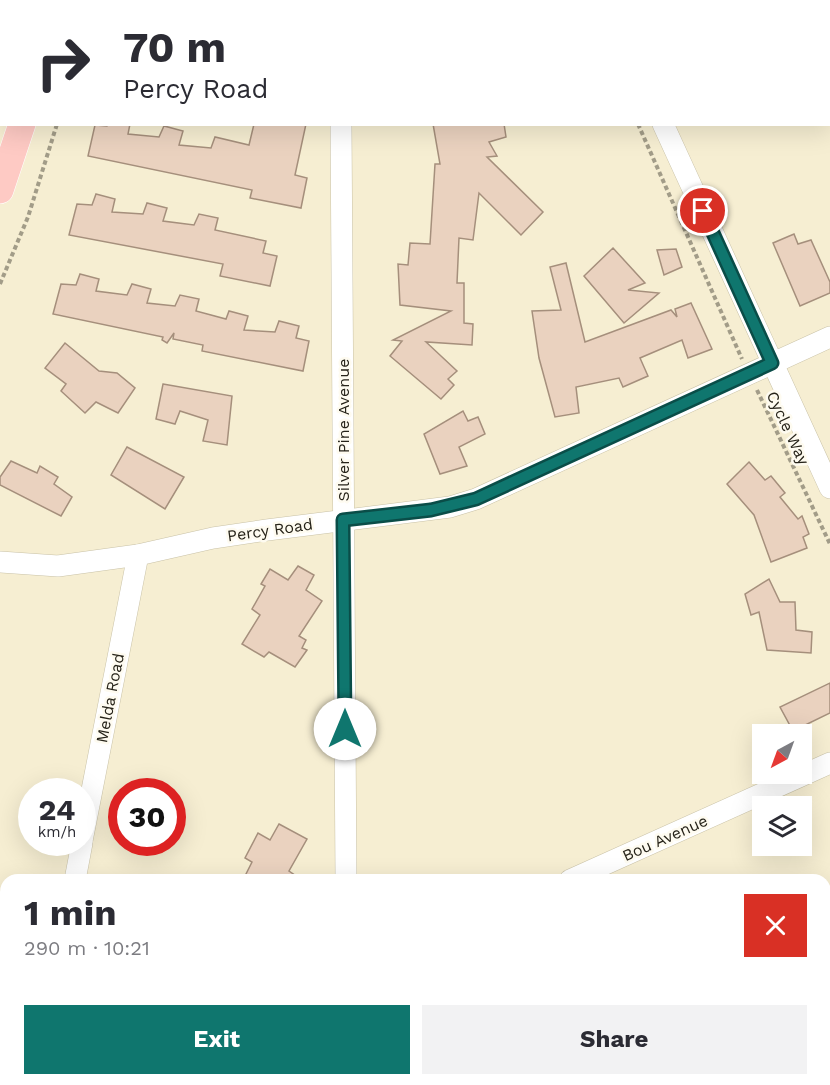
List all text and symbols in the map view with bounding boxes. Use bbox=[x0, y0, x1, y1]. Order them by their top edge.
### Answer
text: 70 m bbox=[123, 23, 226, 72]
icon: right bbox=[24, 24, 102, 102]
text: Percy Road bbox=[123, 73, 268, 105]
pin bbox=[677, 185, 728, 236]
icon: arrive bbox=[686, 194, 719, 227]
street label: Silver Pine Avenue bbox=[334, 359, 353, 501]
street label: Cycle Way bbox=[763, 388, 814, 468]
street label: Percy Road bbox=[226, 515, 314, 545]
street label: Melda Road bbox=[92, 652, 128, 744]
position arrow bbox=[313, 697, 377, 761]
north arrow bbox=[752, 724, 812, 784]
map controls bbox=[752, 724, 812, 856]
speed limit sign: 30 bbox=[108, 778, 186, 856]
text: 24 bbox=[39, 792, 75, 827]
button: layers bbox=[752, 796, 812, 856]
street label: Bou Avenue bbox=[619, 811, 711, 865]
text: km/h bbox=[38, 823, 76, 841]
text: 1 min bbox=[24, 892, 116, 934]
button: close bbox=[744, 894, 807, 957]
text: 290 m · 10:21 bbox=[24, 936, 150, 960]
button: Exit bbox=[24, 1005, 410, 1074]
button: Share bbox=[422, 1005, 807, 1074]

